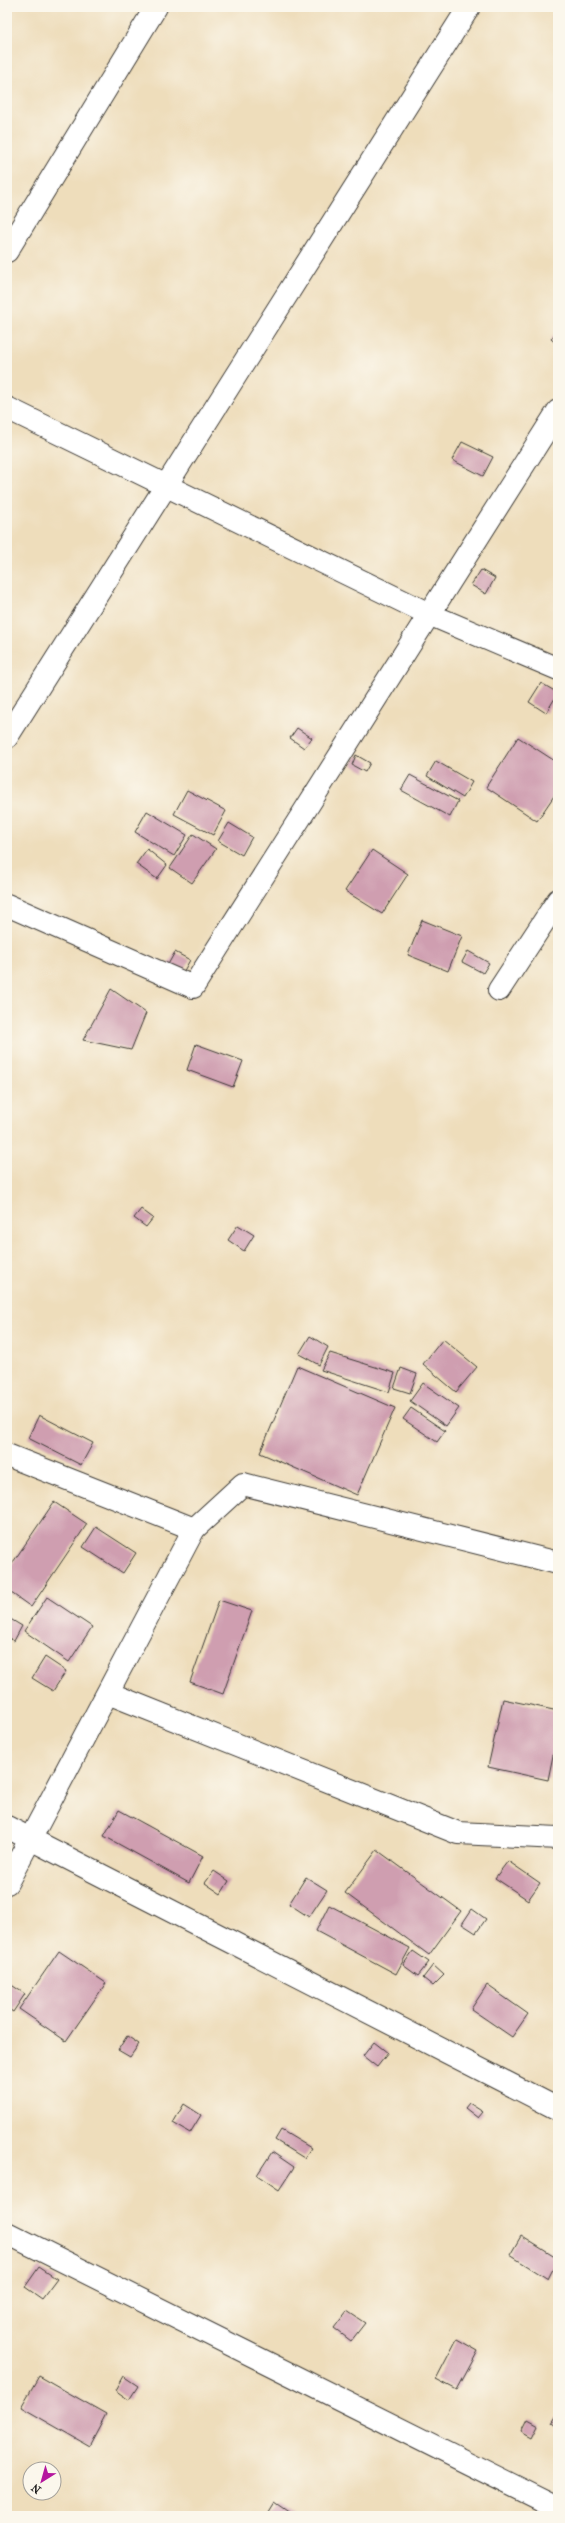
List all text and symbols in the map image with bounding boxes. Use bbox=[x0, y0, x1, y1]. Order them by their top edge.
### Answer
north arrow bbox=[22, 2461, 62, 2501]
text: N bbox=[29, 2480, 44, 2496]

